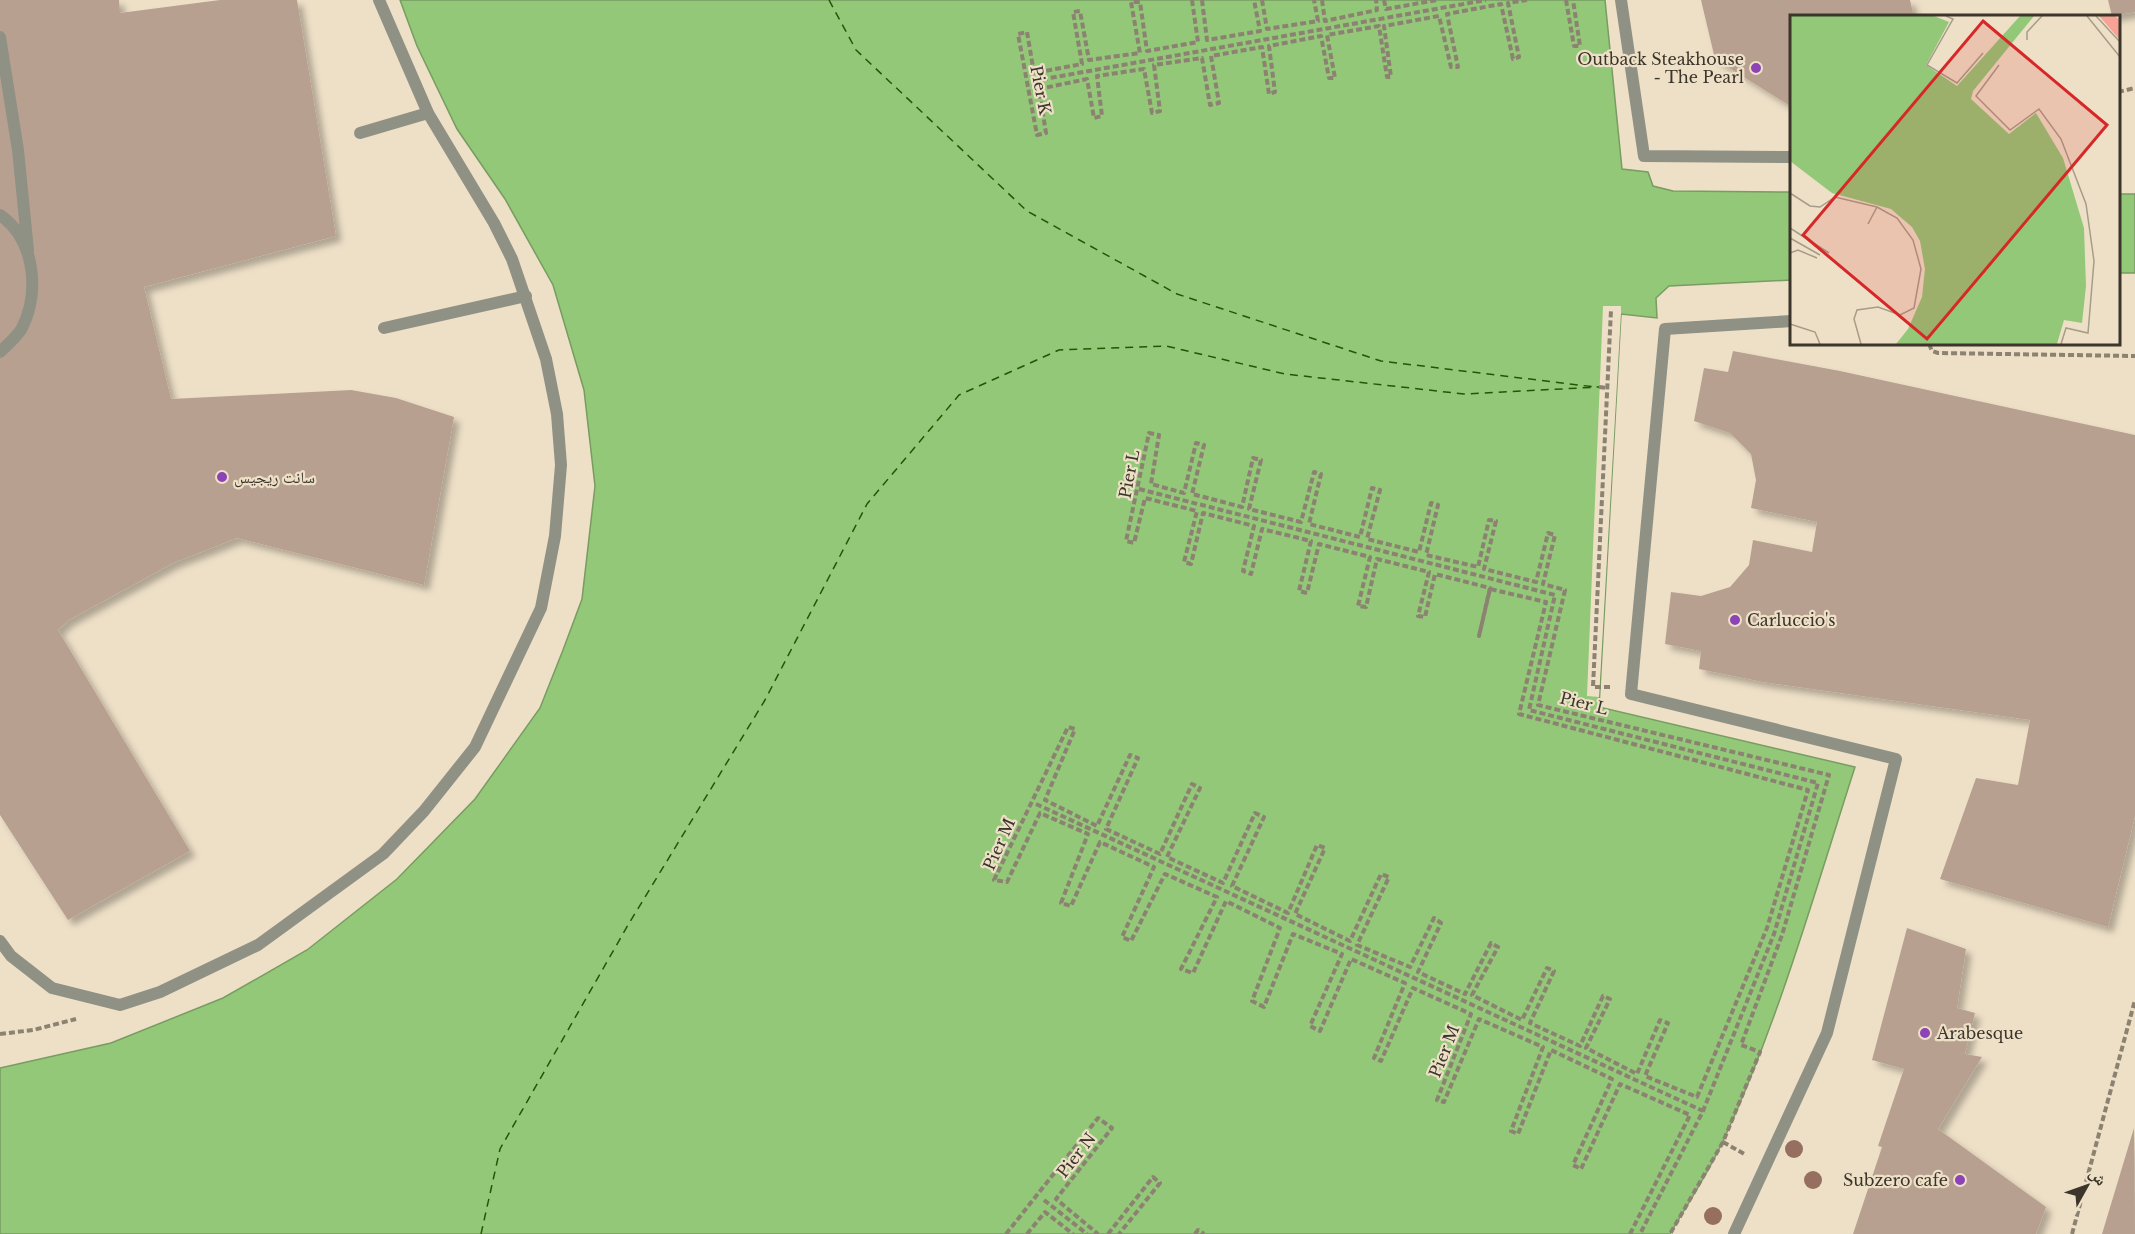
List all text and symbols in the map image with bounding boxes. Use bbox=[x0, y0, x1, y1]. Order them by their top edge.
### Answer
inset map bbox=[1790, 15, 2120, 345]
place label: Outback Steakhouse - The Pearl bbox=[1577, 49, 1744, 87]
marker: Outback Steakhouse - The Pearl bbox=[1749, 61, 1763, 75]
street label: Pier K bbox=[1026, 64, 1056, 117]
street label: Pier L bbox=[1115, 448, 1144, 500]
place label: سانت ريجيس bbox=[234, 467, 315, 488]
marker: سانت ريجيس bbox=[215, 470, 229, 484]
place label: Carluccio's bbox=[1747, 610, 1835, 630]
marker: Carluccio's bbox=[1728, 613, 1742, 627]
street label: Pier L bbox=[1558, 687, 1611, 719]
street label: Pier M bbox=[979, 815, 1019, 873]
street label: Pier M bbox=[1424, 1022, 1464, 1080]
place label: Arabesque bbox=[1936, 1023, 2023, 1043]
marker: Arabesque bbox=[1918, 1026, 1932, 1040]
street label: Pier N bbox=[1052, 1128, 1100, 1182]
north arrow bbox=[2057, 1156, 2117, 1216]
text: ش bbox=[2085, 1163, 2112, 1189]
place label: Subzero cafe bbox=[1843, 1170, 1948, 1190]
marker: Subzero cafe bbox=[1953, 1173, 1967, 1187]

